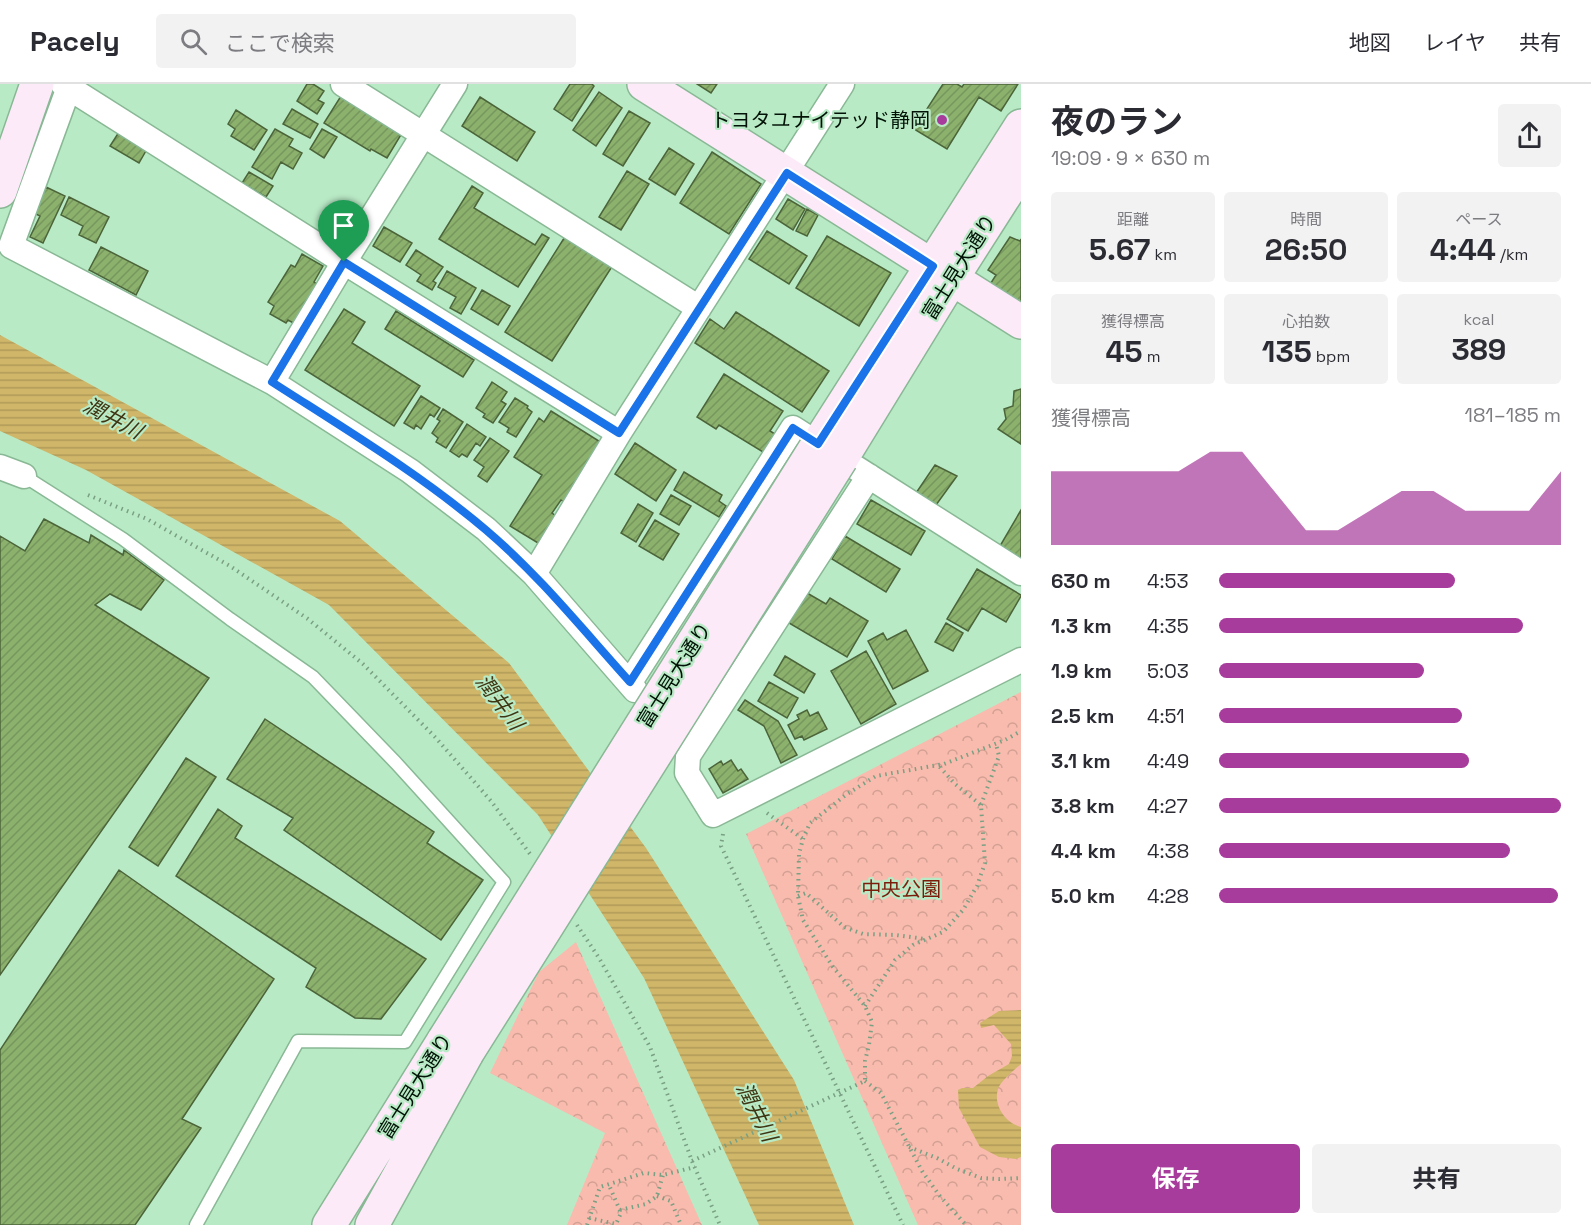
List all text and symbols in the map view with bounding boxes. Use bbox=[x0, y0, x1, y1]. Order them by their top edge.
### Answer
search box bbox=[156, 14, 576, 68]
text: Pacely bbox=[30, 23, 120, 59]
icon: search bbox=[177, 25, 210, 58]
text: ここで検索 bbox=[225, 29, 335, 57]
text: 地図 bbox=[1349, 29, 1391, 56]
text: レイヤ bbox=[1424, 29, 1486, 56]
text: 共有 bbox=[1519, 29, 1561, 56]
text: 夜のラン bbox=[1051, 101, 1183, 143]
button: share bbox=[1498, 104, 1561, 167]
place label: トヨタユナイテッド静岡 bbox=[710, 107, 930, 133]
marker: トヨタユナイテッド静岡 bbox=[935, 113, 949, 127]
text: 19:09 · 9 × 630 m bbox=[1051, 145, 1210, 171]
pin bbox=[318, 200, 369, 262]
icon: arrive bbox=[327, 209, 360, 242]
street label: 富士見大通り bbox=[916, 209, 1002, 325]
text: 距離 bbox=[1117, 209, 1149, 230]
text: 時間 bbox=[1290, 209, 1322, 230]
text: ペース bbox=[1455, 209, 1503, 230]
text: 5.67 bbox=[1089, 230, 1150, 269]
text: 26:50 bbox=[1265, 230, 1347, 269]
text: 4:44 bbox=[1430, 230, 1496, 269]
text: km bbox=[1150, 244, 1177, 265]
text: /km bbox=[1496, 244, 1528, 265]
text: kcal bbox=[1464, 309, 1494, 330]
text: 獲得標高 bbox=[1101, 311, 1165, 332]
text: 心拍数 bbox=[1282, 311, 1330, 332]
text: 389 bbox=[1452, 330, 1506, 369]
text: 45 bbox=[1106, 332, 1143, 371]
text: 135 bbox=[1262, 332, 1312, 371]
text: m bbox=[1143, 346, 1160, 367]
text: bpm bbox=[1312, 346, 1350, 367]
water label: 潤井川 bbox=[79, 391, 149, 446]
text: 181–185 m bbox=[1465, 402, 1561, 428]
text: 獲得標高 bbox=[1051, 405, 1131, 431]
text: 630 m bbox=[1051, 568, 1111, 594]
text: 4:53 bbox=[1147, 568, 1189, 594]
text: 1.3 km bbox=[1051, 613, 1112, 639]
text: 4:35 bbox=[1147, 613, 1189, 639]
street label: 富士見大通り bbox=[631, 617, 717, 733]
text: 1.9 km bbox=[1051, 658, 1112, 684]
text: 5:03 bbox=[1147, 658, 1189, 684]
water label: 潤井川 bbox=[470, 669, 531, 737]
text: 2.5 km bbox=[1051, 703, 1114, 729]
text: 4:51 bbox=[1147, 703, 1185, 729]
text: 3.1 km bbox=[1051, 748, 1111, 774]
text: 4:49 bbox=[1147, 748, 1189, 774]
text: 3.8 km bbox=[1051, 793, 1115, 819]
text: 4:27 bbox=[1147, 793, 1188, 819]
text: 4.4 km bbox=[1051, 838, 1116, 864]
text: 4:38 bbox=[1147, 838, 1189, 864]
park label: 中央公園 bbox=[861, 876, 941, 902]
text: 5.0 km bbox=[1051, 883, 1115, 909]
text: 4:28 bbox=[1147, 883, 1189, 909]
street label: 富士見大通り bbox=[372, 1028, 458, 1144]
water label: 潤井川 bbox=[731, 1078, 784, 1148]
button: 保存 bbox=[1051, 1144, 1300, 1213]
button: 共有 bbox=[1312, 1144, 1561, 1213]

